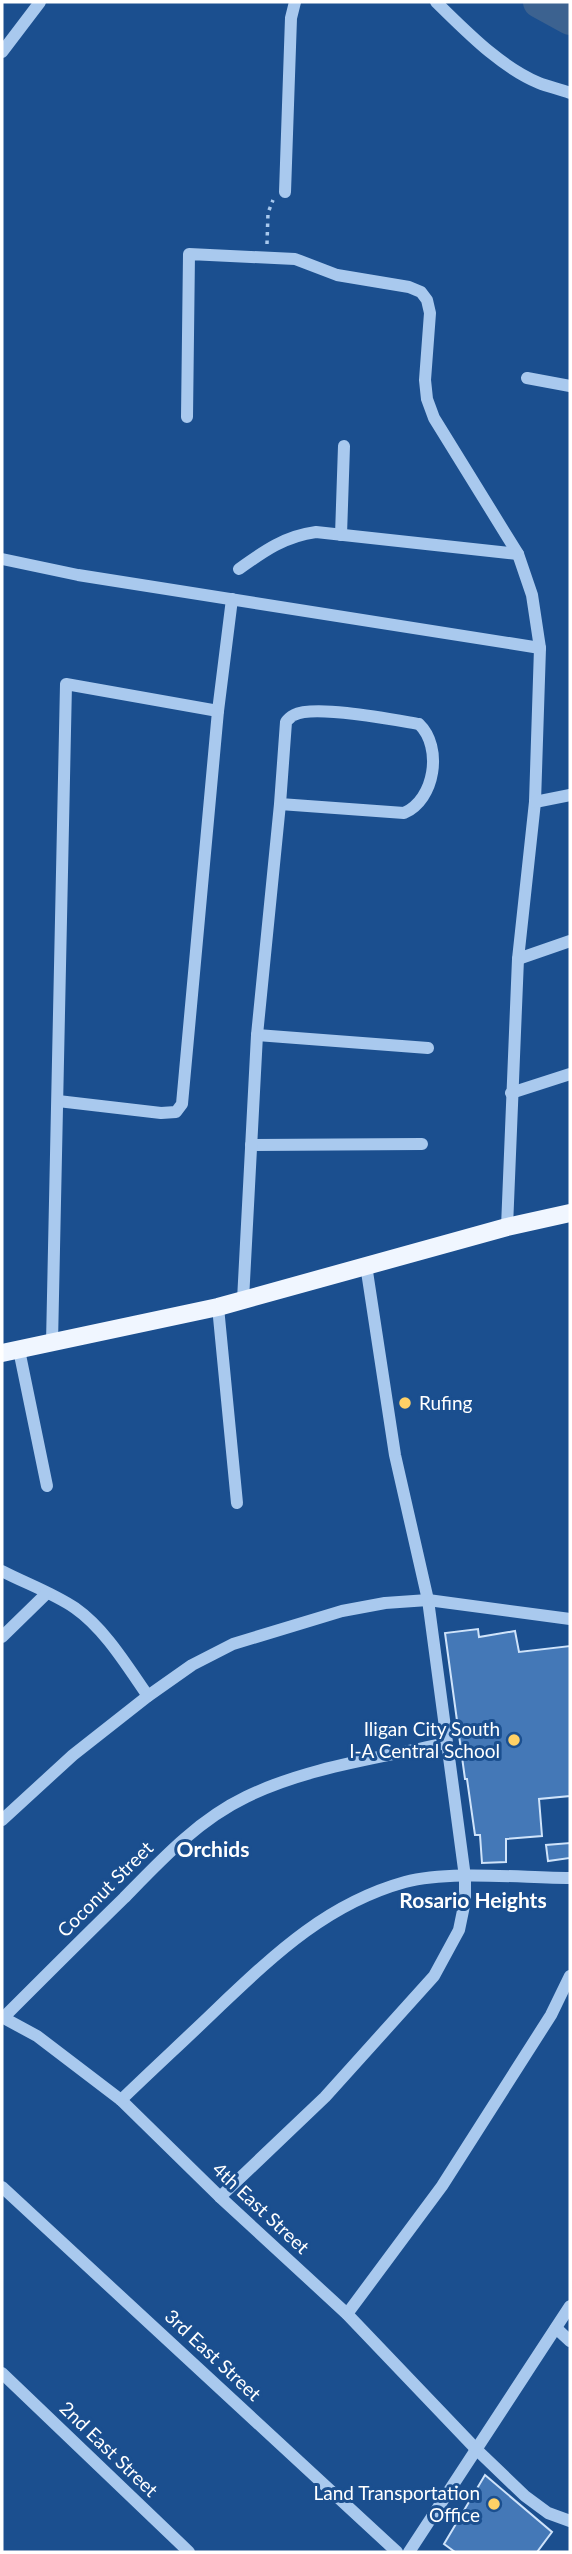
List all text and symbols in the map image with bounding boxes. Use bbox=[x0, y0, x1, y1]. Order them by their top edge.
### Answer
place label: Rufing bbox=[419, 1391, 473, 1414]
marker: Rufing bbox=[397, 1395, 413, 1411]
place label: Iligan City South I-A Central School bbox=[349, 1717, 500, 1762]
marker: Iligan City South I-A Central School bbox=[506, 1732, 522, 1748]
street label: Coconut Street bbox=[52, 1836, 157, 1941]
district label: Orchids bbox=[177, 1836, 249, 1861]
district label: Rosario Heights bbox=[399, 1887, 547, 1912]
street label: 4th East Street bbox=[208, 2157, 314, 2258]
street label: 3rd East Street bbox=[160, 2304, 266, 2405]
street label: 2nd East Street bbox=[56, 2396, 163, 2501]
place label: Land Transportation Office bbox=[314, 2481, 480, 2526]
marker: Land Transportation Office bbox=[486, 2496, 502, 2512]

